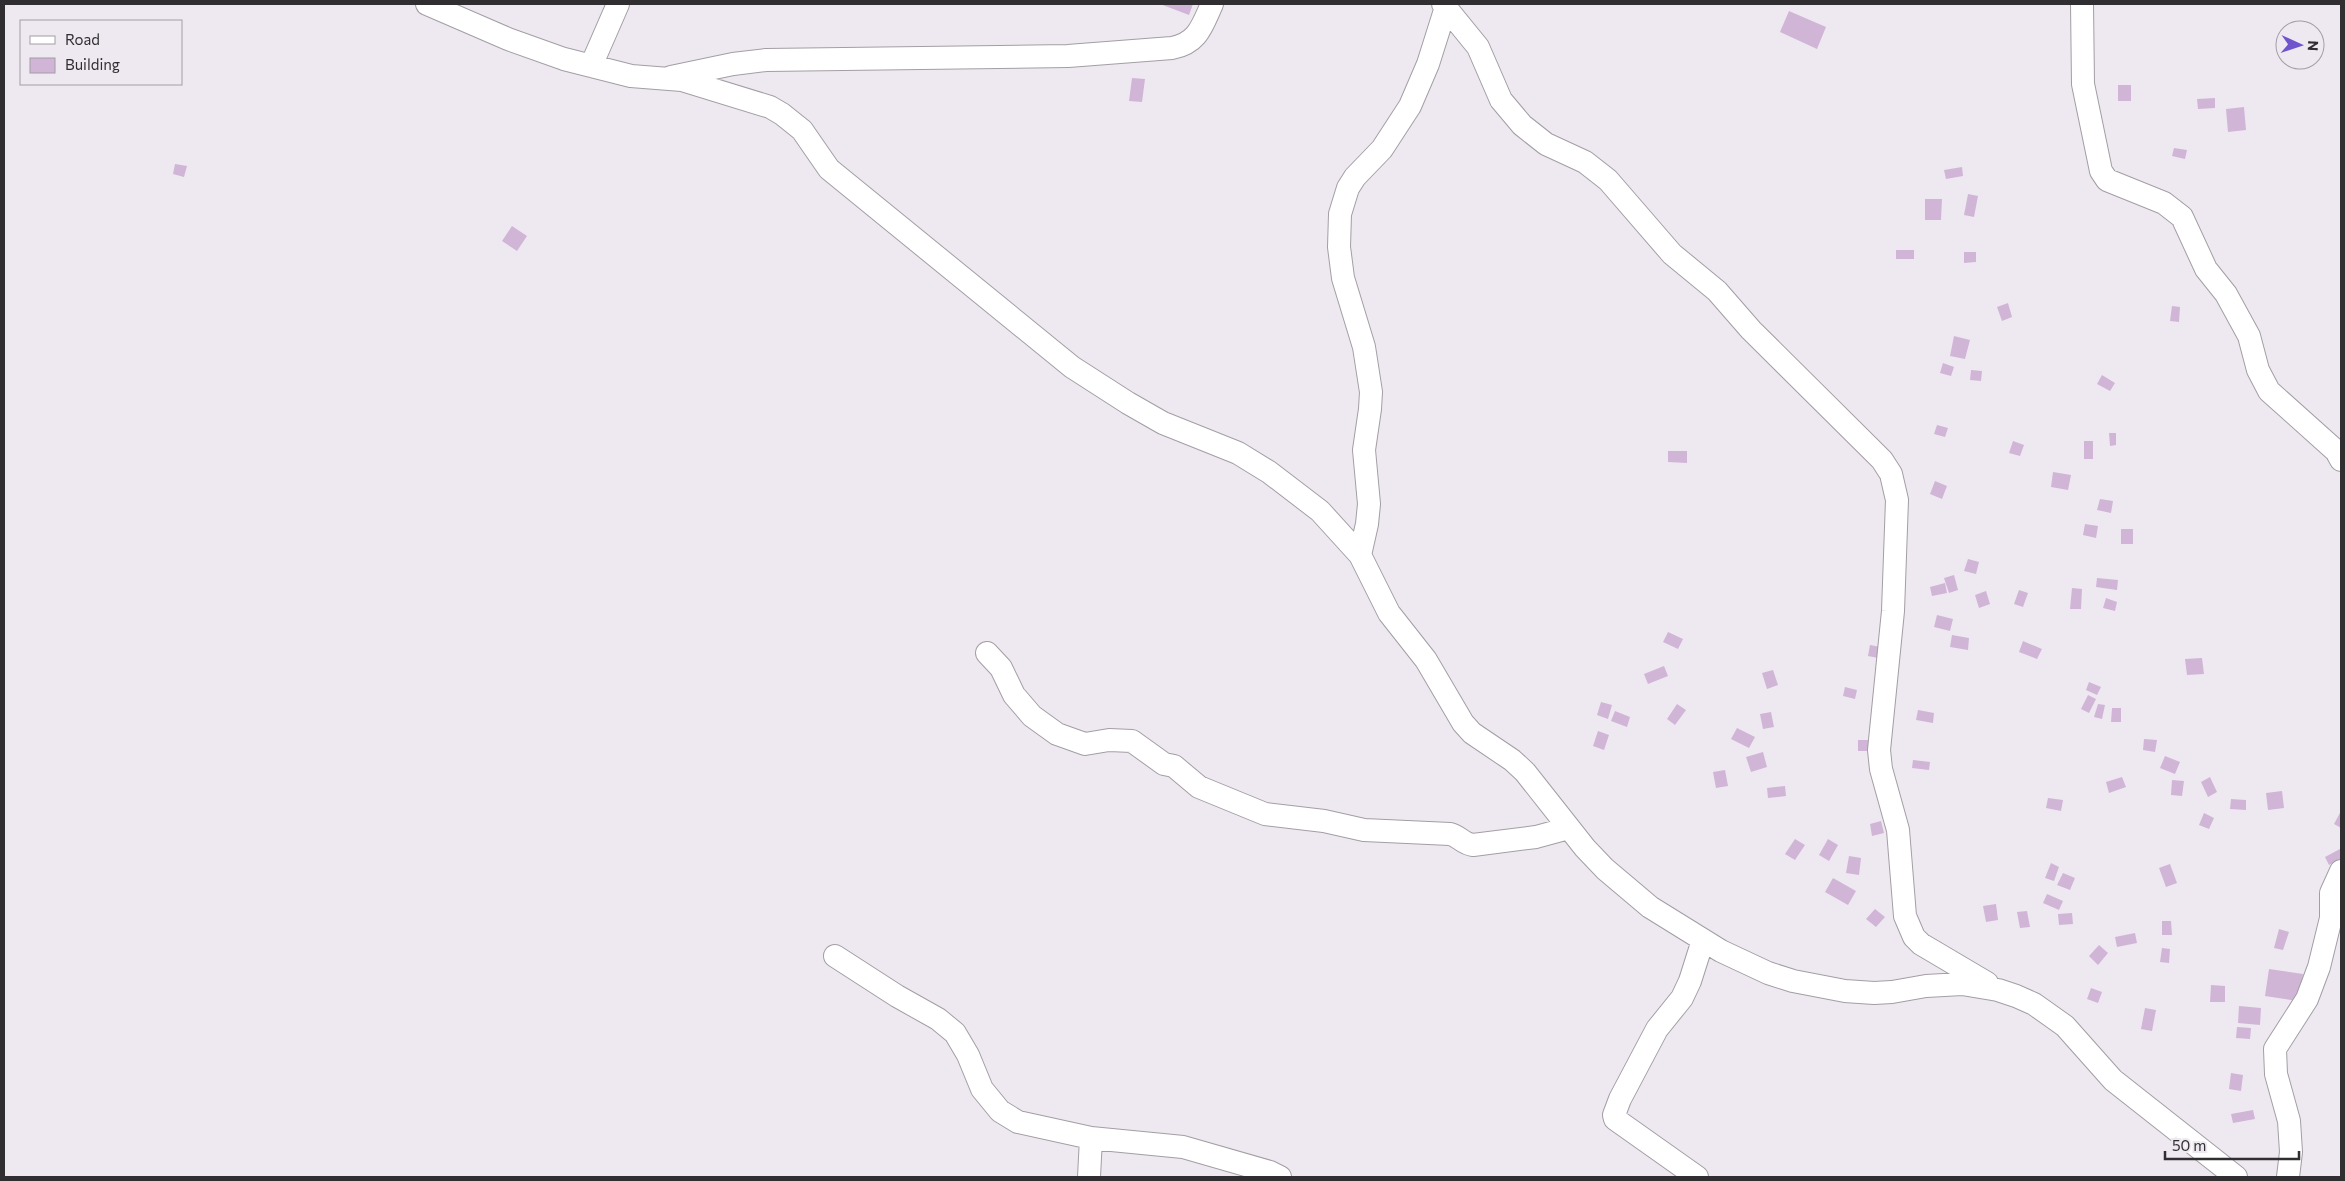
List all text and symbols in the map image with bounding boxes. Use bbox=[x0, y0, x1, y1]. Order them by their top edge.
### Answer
legend bbox=[20, 20, 182, 85]
north arrow bbox=[2275, 20, 2325, 70]
text: Road bbox=[65, 30, 100, 48]
text: N bbox=[2305, 40, 2322, 51]
text: Building bbox=[65, 55, 120, 73]
scale bar bbox=[2165, 1128, 2299, 1160]
text: 50 m bbox=[2172, 1136, 2206, 1154]

